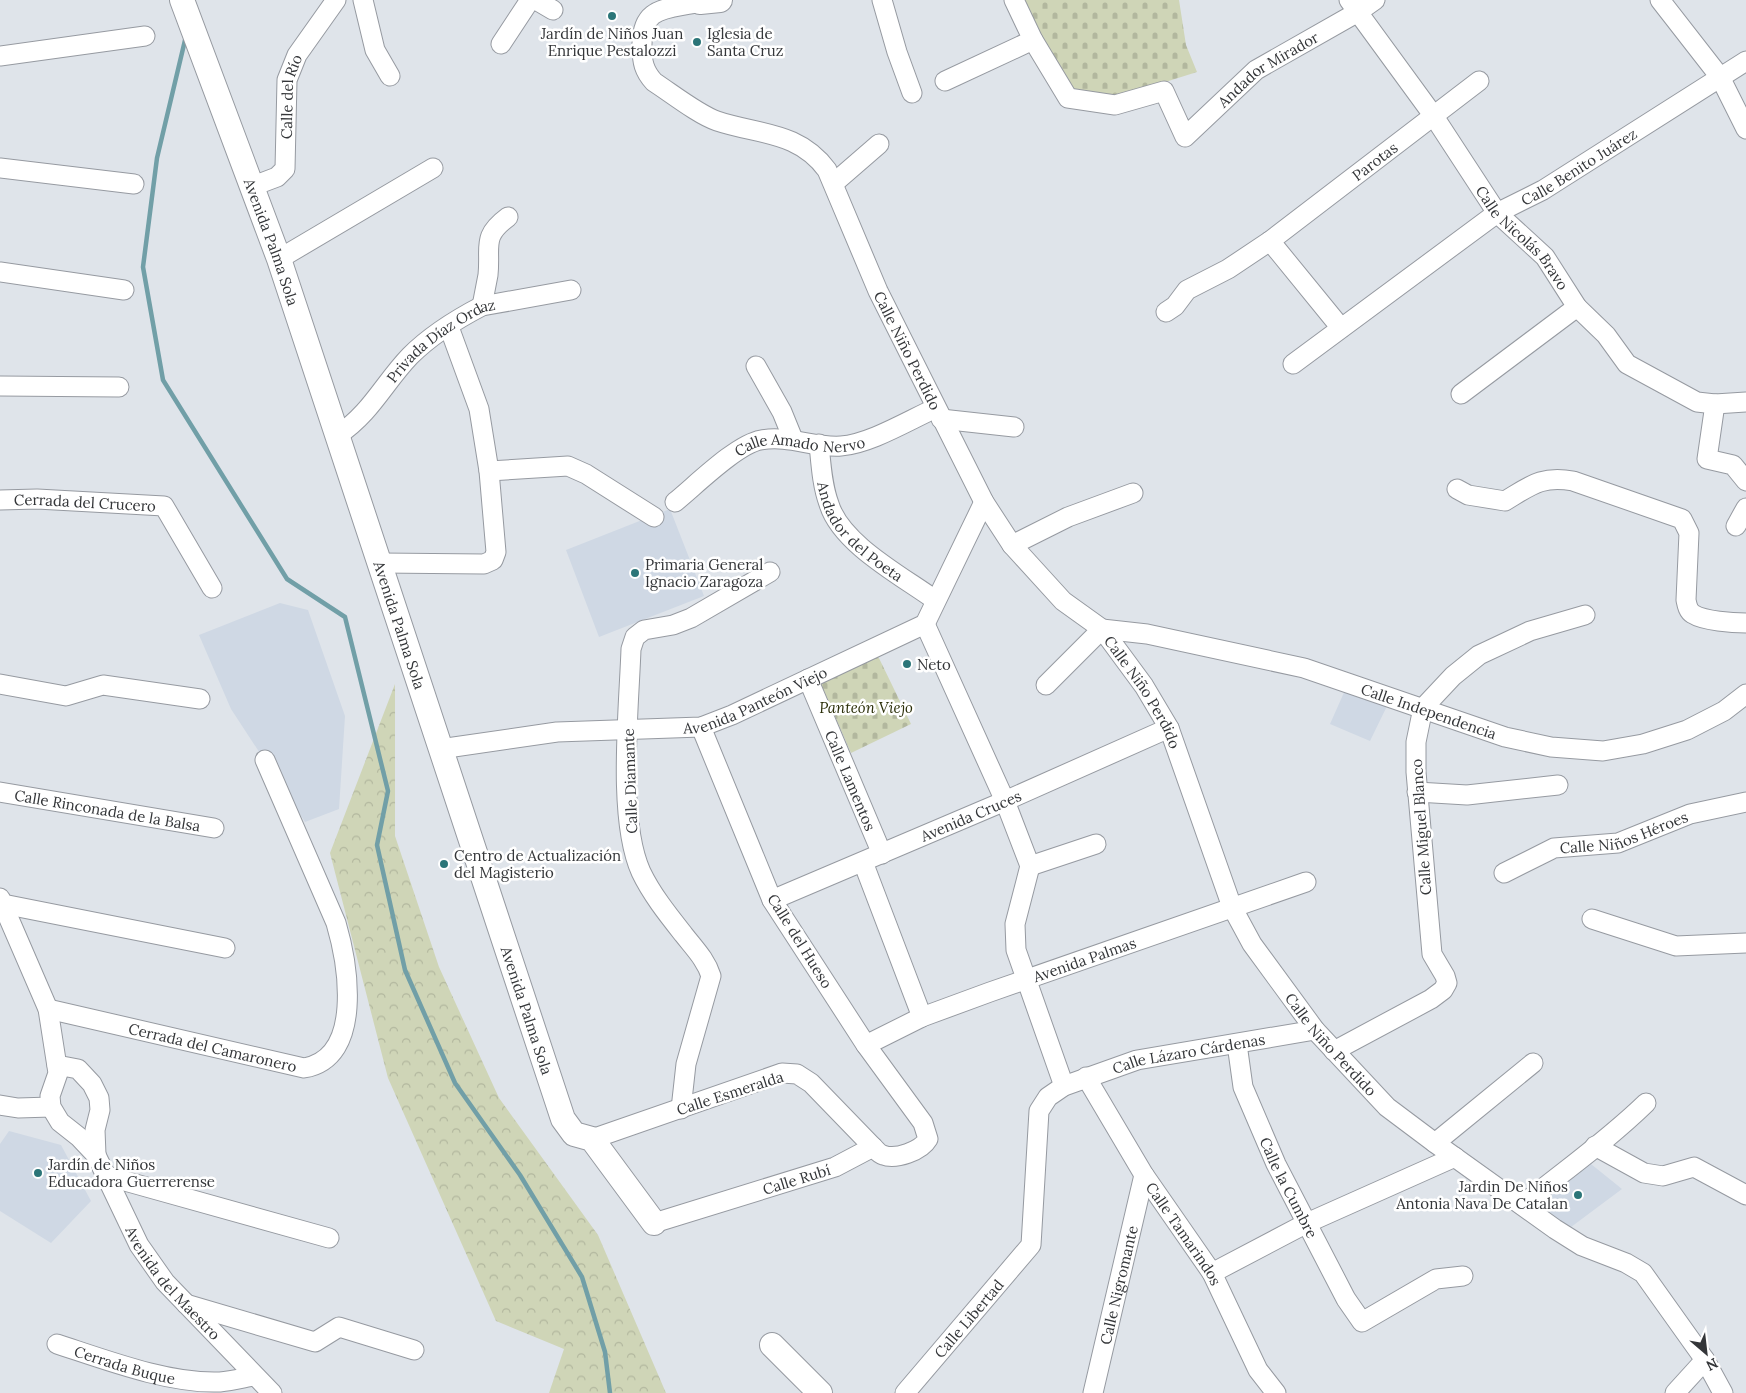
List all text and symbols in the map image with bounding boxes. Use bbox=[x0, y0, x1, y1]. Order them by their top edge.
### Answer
marker: Jardín de Niños Juan Enrique Pestalozzi bbox=[606, 10, 618, 22]
place label: Jardín de Niños Juan Enrique Pestalozzi bbox=[540, 24, 683, 60]
place label: Iglesia de Santa Cruz bbox=[707, 24, 783, 60]
street label: Andador Mirador bbox=[1213, 27, 1322, 112]
marker: Iglesia de Santa Cruz bbox=[691, 36, 703, 48]
street label: Calle del Río bbox=[276, 51, 306, 139]
street label: Calle Benito Juárez bbox=[1518, 123, 1640, 209]
street label: Parotas bbox=[1348, 137, 1401, 184]
street label: Avenida Palma Sola bbox=[240, 175, 303, 308]
street label: Calle Nicolás Bravo bbox=[1472, 182, 1573, 293]
street label: Calle Niño Perdido bbox=[870, 288, 946, 413]
street label: Privada Díaz Ordaz bbox=[382, 294, 497, 386]
street label: Calle Amado Nervo bbox=[730, 429, 867, 460]
street label: Andador del Poeta bbox=[814, 479, 907, 585]
street label: Cerrada del Crucero bbox=[14, 489, 157, 515]
place label: Primaria General Ignacio Zaragoza bbox=[645, 555, 764, 591]
street label: Avenida Palma Sola bbox=[370, 558, 430, 692]
marker: Primaria General Ignacio Zaragoza bbox=[629, 567, 641, 579]
street label: Calle Niño Perdido bbox=[1100, 632, 1185, 751]
place label: Neto bbox=[917, 655, 951, 674]
marker: Neto bbox=[901, 658, 913, 670]
street label: Avenida Panteón Viejo bbox=[682, 662, 830, 737]
street label: Calle Independencia bbox=[1359, 679, 1499, 743]
park label: Panteón Viejo bbox=[819, 698, 913, 717]
street label: Calle Lamentos bbox=[821, 727, 881, 834]
street label: Calle Diamante bbox=[619, 728, 641, 834]
street label: Calle Miguel Blanco bbox=[1407, 758, 1435, 896]
street label: Calle Rinconada de la Balsa bbox=[13, 785, 202, 835]
street label: Avenida Cruces bbox=[917, 786, 1024, 846]
street label: Calle Niños Héroes bbox=[1559, 806, 1690, 857]
place label: Centro de Actualización del Magisterio bbox=[454, 846, 621, 882]
marker: Centro de Actualización del Magisterio bbox=[438, 858, 450, 870]
street label: Calle del Hueso bbox=[763, 890, 837, 992]
street label: Avenida Palmas bbox=[1029, 932, 1138, 986]
street label: Avenida Palma Sola bbox=[497, 943, 557, 1077]
street label: Calle Niño Perdido bbox=[1281, 989, 1381, 1100]
street label: Cerrada del Camaronero bbox=[127, 1018, 299, 1076]
street label: Calle Lázaro Cárdenas bbox=[1109, 1029, 1266, 1078]
street label: Calle Esmeralda bbox=[674, 1067, 786, 1119]
street label: Calle la Cumbre bbox=[1256, 1134, 1322, 1241]
place label: Jardín de Niños Educadora Guerrerense bbox=[47, 1155, 215, 1191]
street label: Calle Rubí bbox=[760, 1160, 833, 1198]
marker: Jardín de Niños Educadora Guerrerense bbox=[32, 1167, 44, 1179]
place label: Jardin De Niños Antonia Nava De Catalan bbox=[1395, 1177, 1568, 1213]
street label: Calle Tamarindos bbox=[1142, 1178, 1226, 1288]
marker: Jardin De Niños Antonia Nava De Catalan bbox=[1572, 1189, 1584, 1201]
street label: Avenida del Maestro bbox=[121, 1222, 225, 1344]
street label: Calle Nigromante bbox=[1095, 1223, 1141, 1346]
street label: Calle Libertad bbox=[930, 1275, 1007, 1362]
north arrow bbox=[1681, 1328, 1731, 1378]
street label: Cerrada Buque bbox=[72, 1341, 177, 1388]
text: N bbox=[1703, 1354, 1721, 1375]

